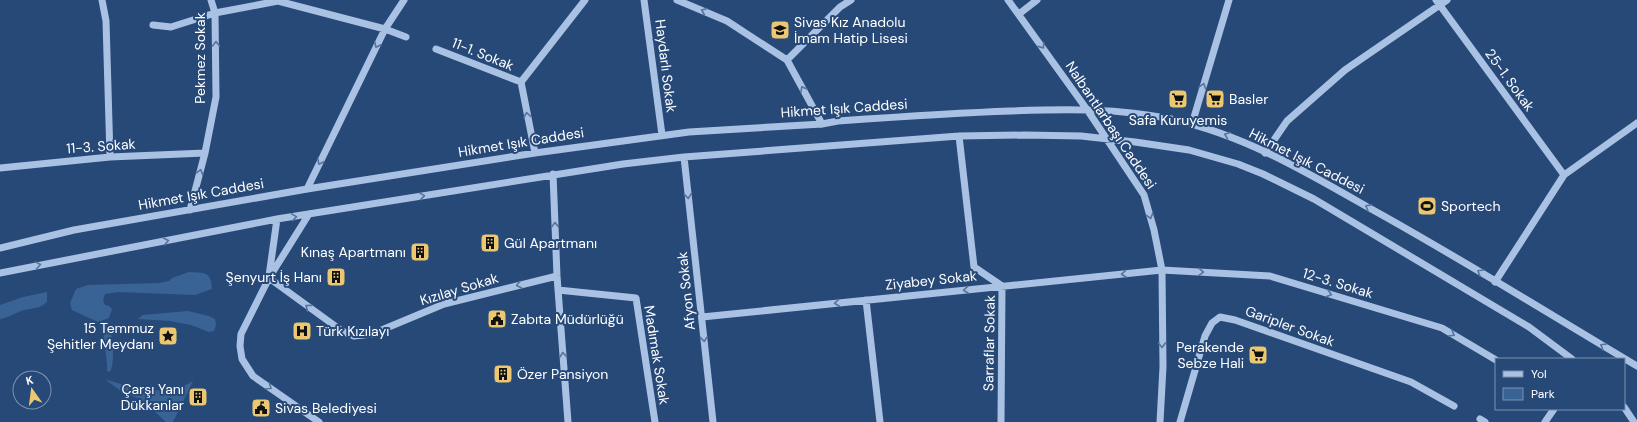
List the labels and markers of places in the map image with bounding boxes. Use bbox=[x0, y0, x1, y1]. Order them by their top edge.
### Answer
place label: Sivas Kız Anadolu İmam Hatip Lisesi bbox=[794, 13, 908, 47]
school or university icon: Sivas Kız Anadolu İmam Hatip Lisesi bbox=[769, 19, 791, 41]
supermarket icon: Safa Kuruyemis bbox=[1167, 88, 1189, 110]
supermarket icon: Basler bbox=[1204, 88, 1226, 110]
place label: Basler bbox=[1229, 90, 1268, 108]
place label: Safa Kuruyemis bbox=[1129, 111, 1227, 129]
sports icon: Sportech bbox=[1416, 195, 1438, 217]
place label: Sportech bbox=[1441, 197, 1501, 215]
building icon: Gül Apartmanı bbox=[479, 232, 501, 254]
place label: Gül Apartmanı bbox=[504, 234, 597, 252]
building icon: Kınaş Apartmanı bbox=[409, 241, 431, 263]
place label: Kınaş Apartmanı bbox=[301, 243, 406, 261]
building icon: Şenyurt İş Hanı bbox=[325, 266, 347, 288]
place label: Şenyurt İş Hanı bbox=[226, 268, 322, 286]
public building icon: Zabıta Müdürlüğü bbox=[486, 308, 508, 330]
place label: Zabıta Müdürlüğü bbox=[511, 310, 624, 328]
place label: 15 Temmuz Şehitler Meydanı bbox=[47, 319, 154, 353]
hospital icon: Türk Kızılayı bbox=[291, 320, 313, 342]
place label: Türk Kızılayı bbox=[316, 322, 389, 340]
place icon: 15 Temmuz Şehitler Meydanı bbox=[157, 325, 179, 347]
place label: Perakende Sebze Hali bbox=[1176, 338, 1244, 372]
supermarket icon: Perakende Sebze Hali bbox=[1247, 344, 1269, 366]
building icon: Özer Pansiyon bbox=[492, 363, 514, 385]
place label: Özer Pansiyon bbox=[517, 365, 608, 383]
place label: Çarşı Yanı Dükkanlar bbox=[121, 380, 184, 414]
building icon: Çarşı Yanı Dükkanlar bbox=[187, 386, 209, 408]
public building icon: Sivas Belediyesi bbox=[250, 397, 272, 419]
place label: Sivas Belediyesi bbox=[275, 399, 377, 417]

